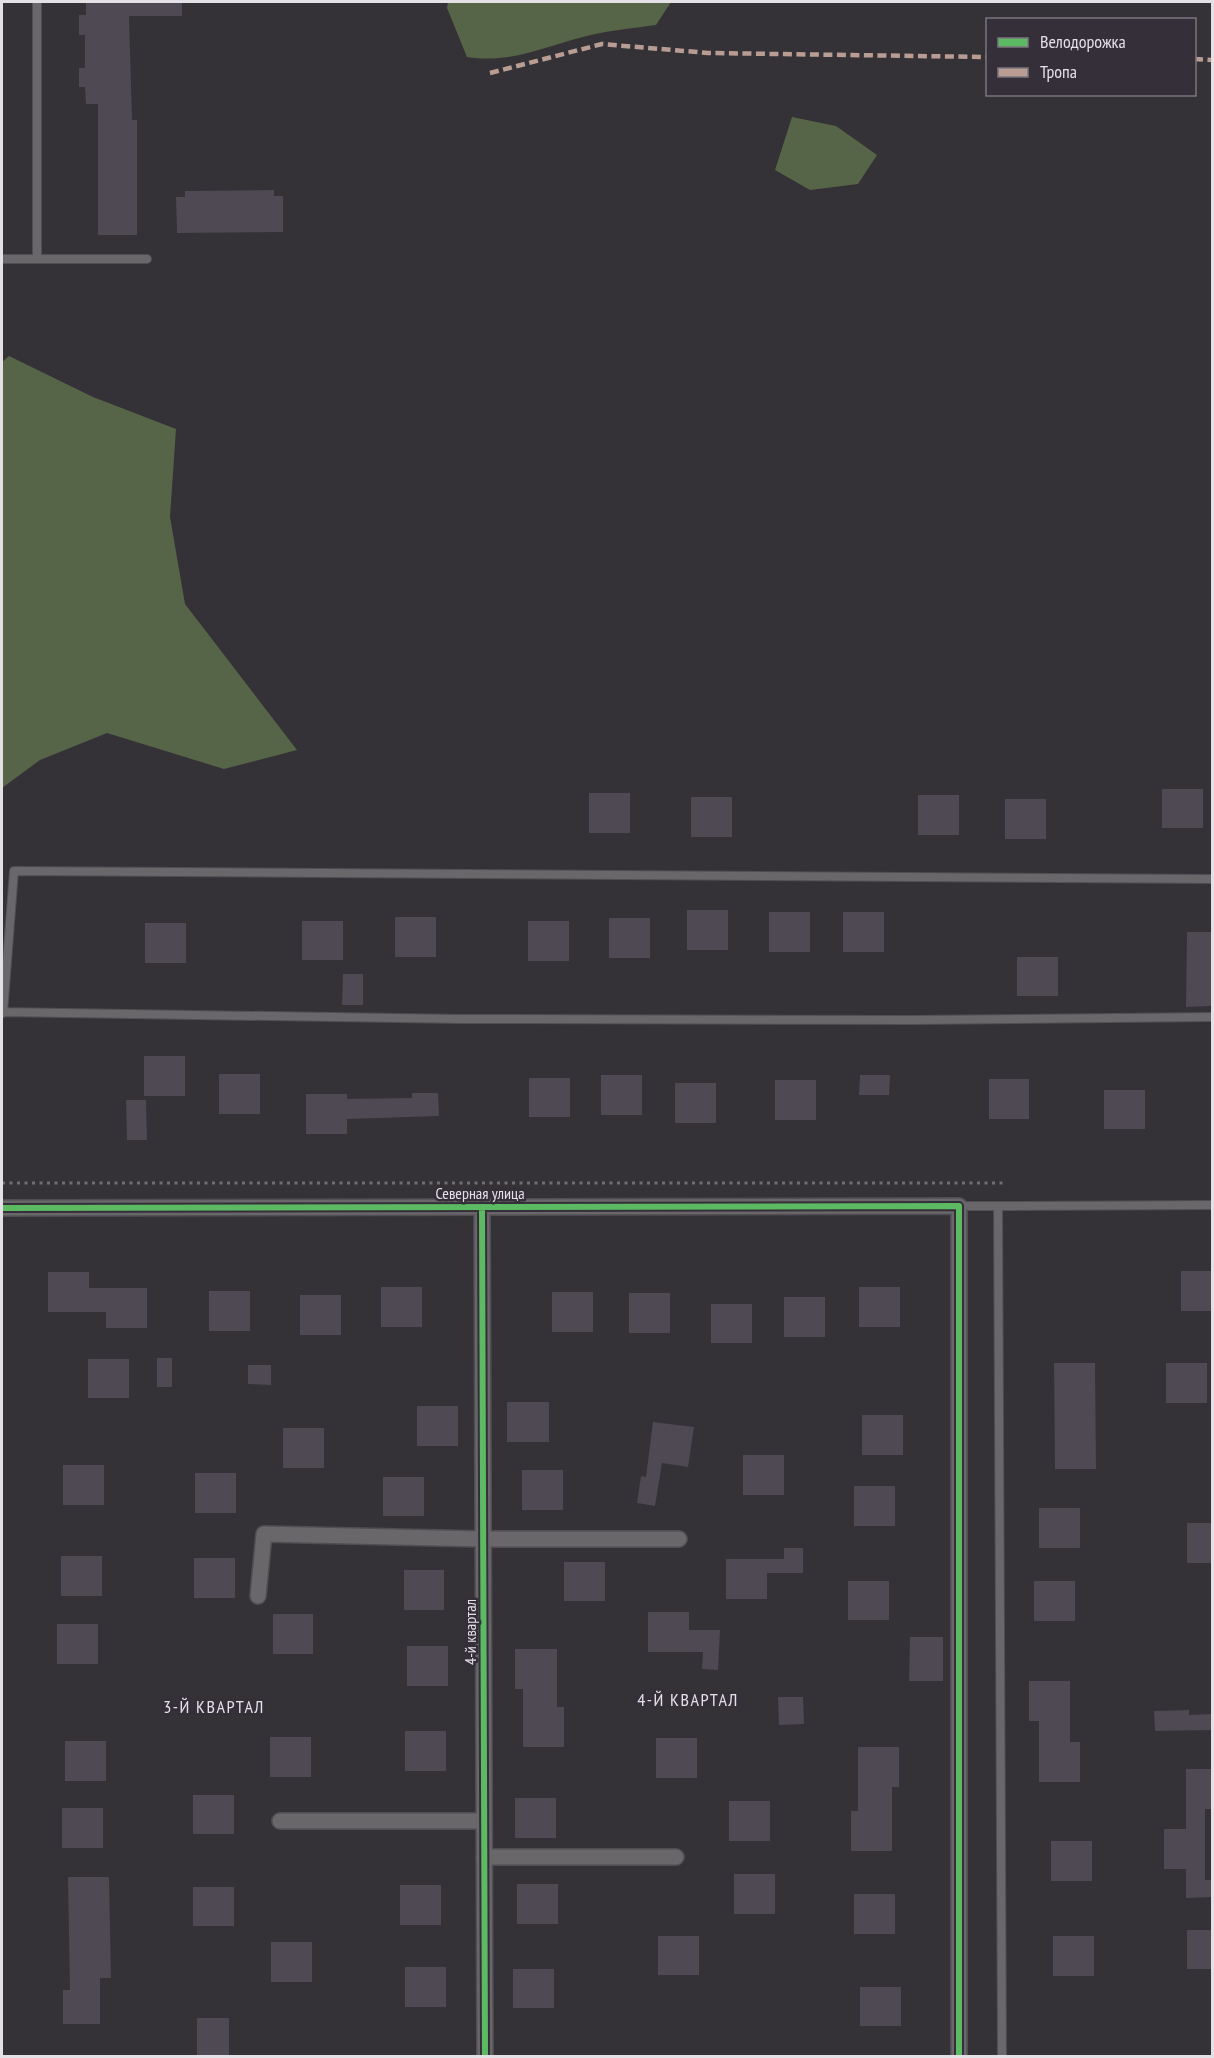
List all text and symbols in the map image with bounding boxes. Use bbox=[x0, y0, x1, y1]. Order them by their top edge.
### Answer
legend bbox=[986, 18, 1196, 96]
text: Велодорожка bbox=[1040, 30, 1126, 53]
text: Тропа bbox=[1040, 60, 1077, 83]
street label: Северная улица bbox=[435, 1183, 525, 1203]
street label: 4-й квартал bbox=[460, 1599, 480, 1665]
district label: 4-Й КВАРТАЛ bbox=[637, 1688, 739, 1711]
district label: 3-Й КВАРТАЛ bbox=[163, 1695, 265, 1718]

